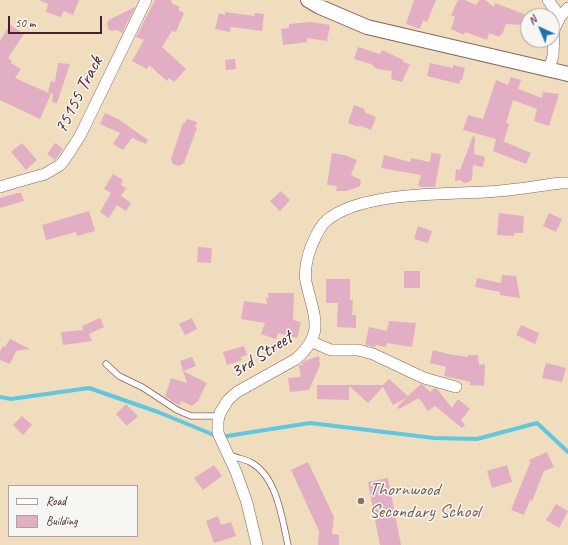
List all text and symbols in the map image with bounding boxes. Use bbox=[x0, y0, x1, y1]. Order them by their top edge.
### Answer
scale bar bbox=[10, 8, 104, 34]
north arrow bbox=[520, 8, 560, 48]
text: N bbox=[525, 13, 540, 27]
text: 50 m bbox=[15, 15, 35, 31]
street label: 75155 Track bbox=[50, 53, 108, 137]
street label: 3rd Street bbox=[227, 327, 297, 383]
place label: Thornwood Secondary School bbox=[369, 479, 480, 523]
legend bbox=[8, 485, 138, 537]
text: Road bbox=[46, 493, 66, 509]
marker: Thornwood Secondary School bbox=[356, 496, 366, 506]
text: Building bbox=[46, 513, 78, 529]

